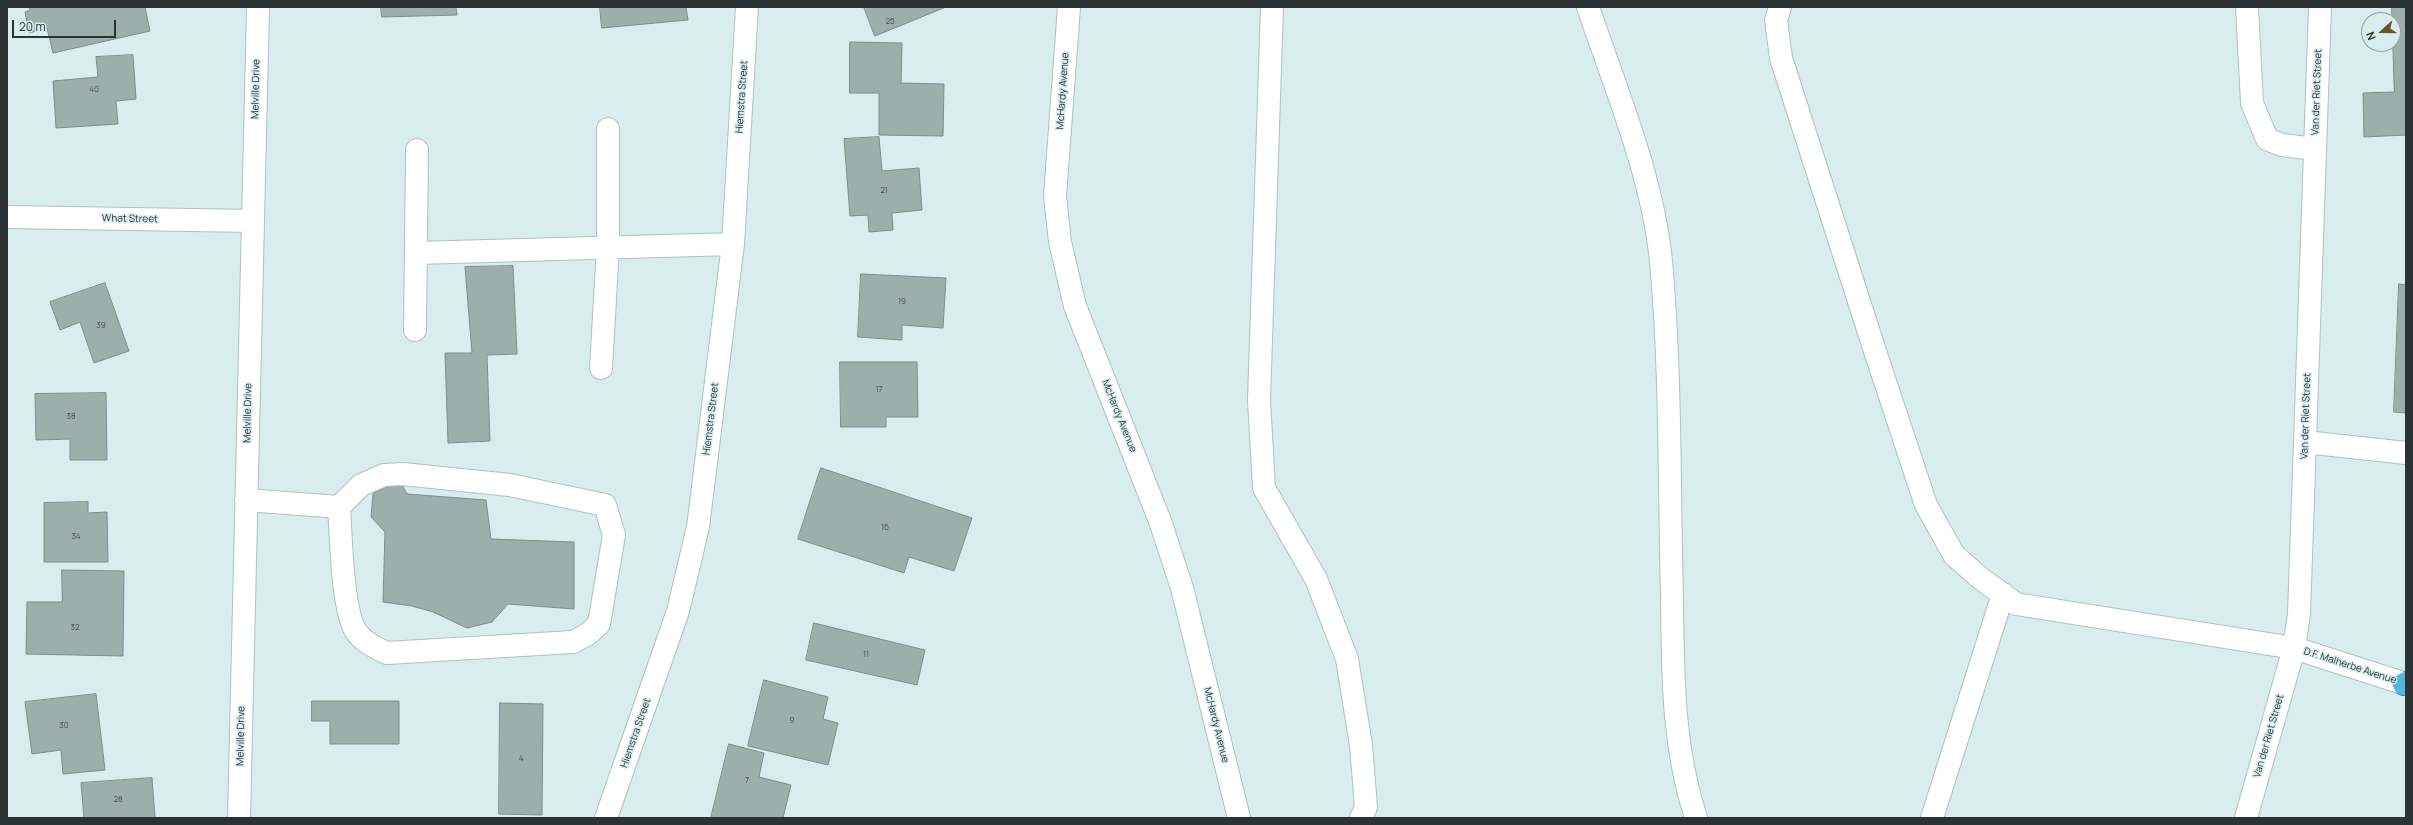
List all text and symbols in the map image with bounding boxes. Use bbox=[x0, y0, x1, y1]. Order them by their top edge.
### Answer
scale bar bbox=[14, 12, 118, 38]
north arrow bbox=[2361, 12, 2401, 52]
house number: 25 bbox=[885, 17, 895, 27]
text: 20 m bbox=[19, 18, 46, 35]
text: N bbox=[2362, 30, 2379, 42]
street label: Van der Riet Street bbox=[2309, 49, 2325, 135]
street label: McHardy Avenue bbox=[1054, 52, 1072, 130]
street label: Melville Drive bbox=[249, 59, 263, 119]
street label: Hiemstra Street bbox=[733, 60, 751, 134]
house number: 40 bbox=[89, 85, 99, 95]
house number: 21 bbox=[880, 186, 888, 196]
street label: What Street bbox=[102, 213, 158, 225]
house number: 19 bbox=[898, 297, 906, 307]
house number: 39 bbox=[96, 321, 106, 331]
street label: Van der Riet Street bbox=[2298, 373, 2314, 459]
street label: McHardy Avenue bbox=[1099, 378, 1139, 454]
street label: Hiemstra Street bbox=[701, 382, 721, 456]
street label: Melville Drive bbox=[241, 383, 255, 443]
house number: 17 bbox=[875, 385, 883, 395]
house number: 38 bbox=[66, 412, 76, 422]
house number: 16 bbox=[881, 523, 889, 533]
house number: 34 bbox=[71, 532, 81, 542]
house number: 32 bbox=[71, 623, 79, 633]
street label: D.F. Malherbe Avenue bbox=[2302, 645, 2398, 687]
house number: 11 bbox=[863, 650, 869, 660]
street label: McHardy Avenue bbox=[1201, 686, 1231, 764]
street label: Van der Riet Street bbox=[2251, 693, 2287, 779]
street label: Hiemstra Street bbox=[618, 697, 654, 769]
street label: Melville Drive bbox=[234, 706, 248, 766]
house number: 9 bbox=[790, 716, 794, 726]
house number: 30 bbox=[59, 721, 69, 731]
house number: 4 bbox=[519, 754, 523, 764]
house number: 7 bbox=[745, 776, 749, 786]
house number: 28 bbox=[113, 795, 123, 805]

